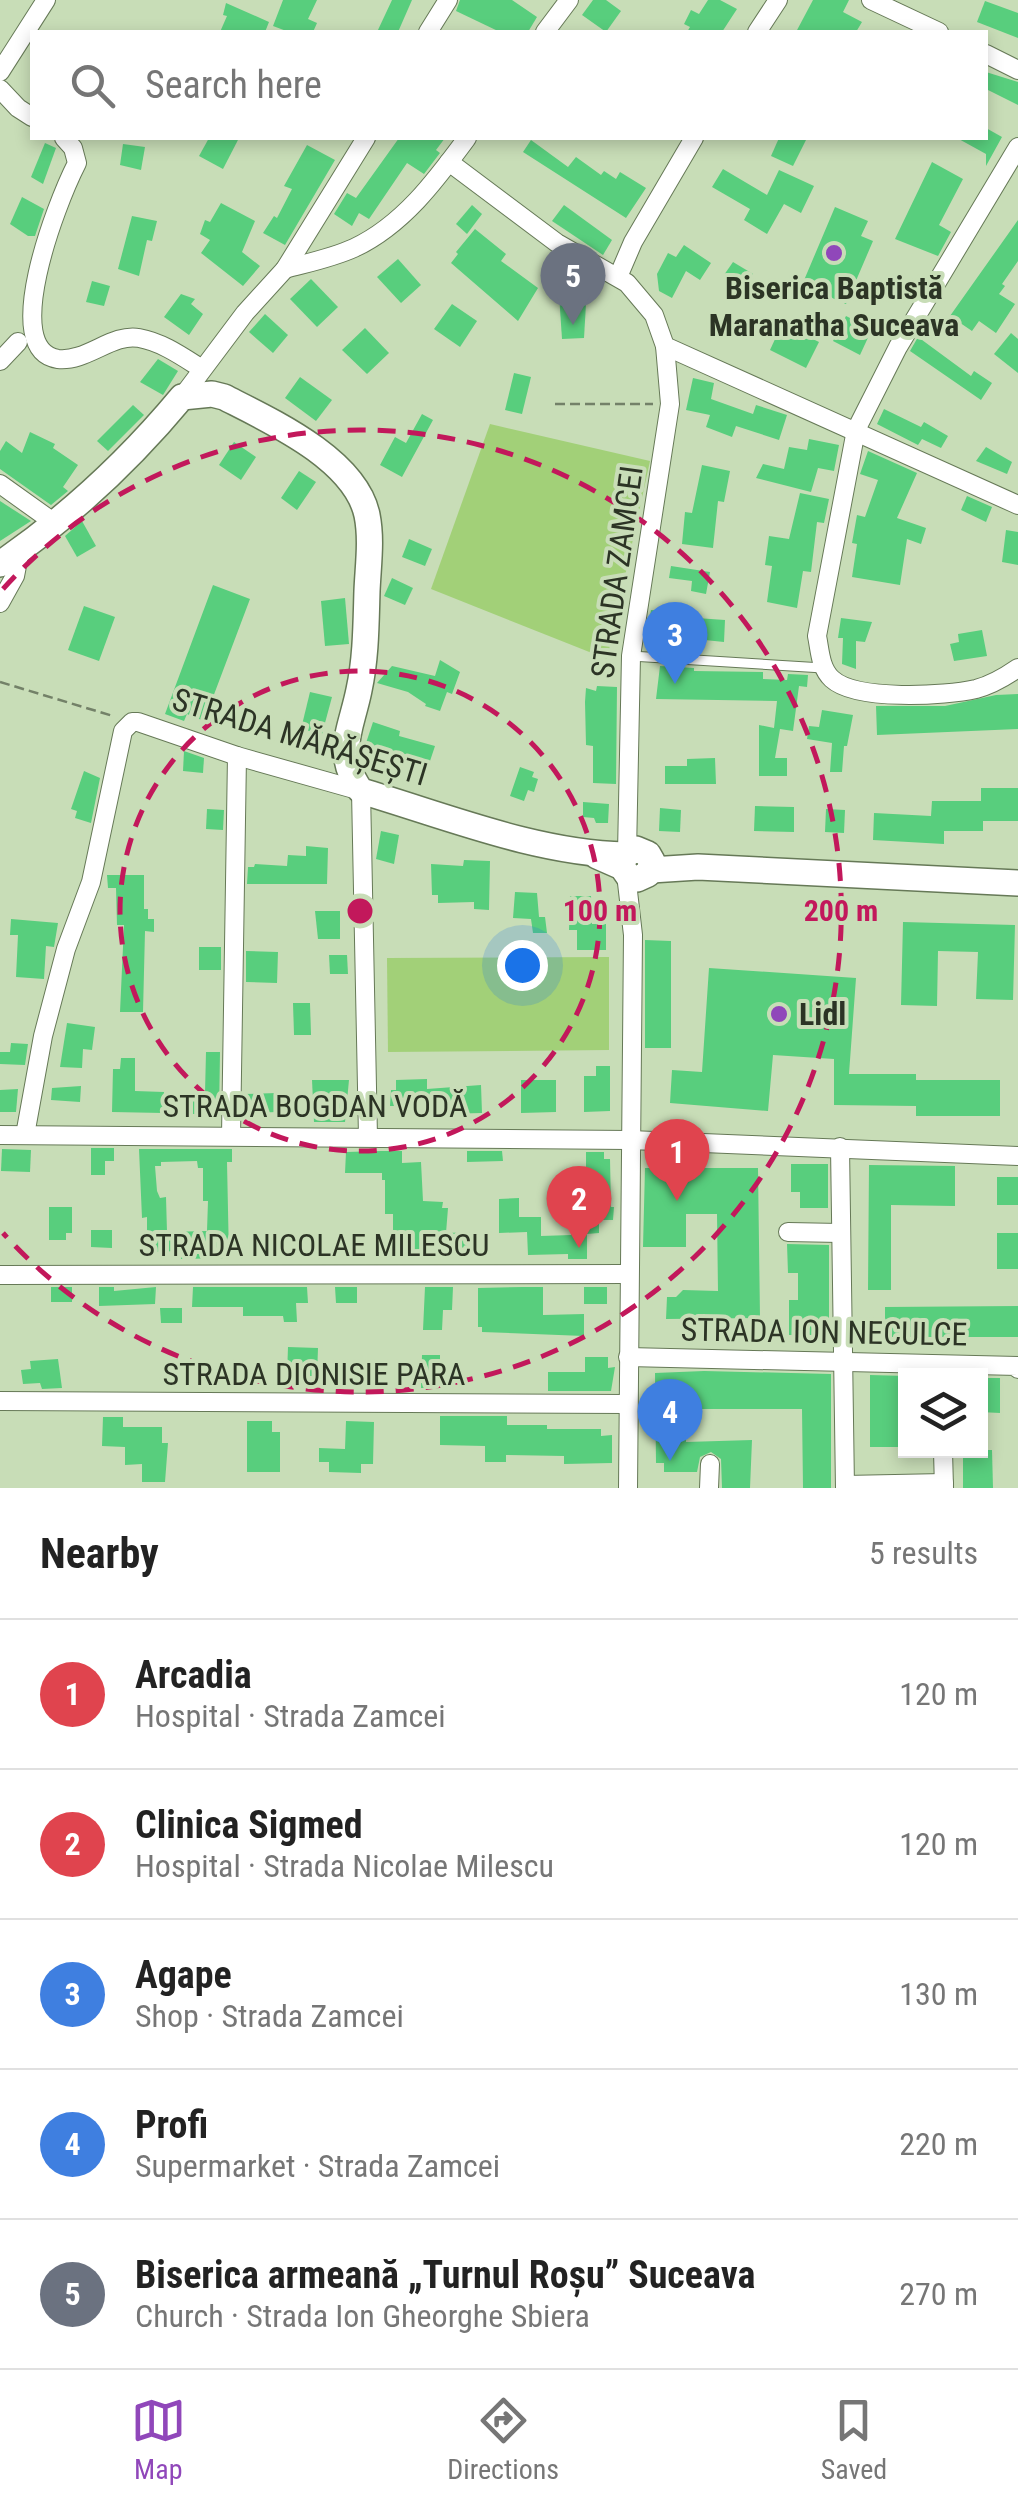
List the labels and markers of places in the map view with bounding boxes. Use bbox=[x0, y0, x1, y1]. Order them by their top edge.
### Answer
pin: 5 bbox=[540, 242, 606, 325]
marker: Biserica Baptistă Maranatha Suceava bbox=[823, 242, 845, 264]
place label: Biserica Baptistă Maranatha Suceava bbox=[709, 269, 959, 344]
pin: 3 bbox=[642, 602, 708, 684]
centre of rings bbox=[342, 893, 378, 929]
place label: Lidl bbox=[799, 995, 846, 1033]
marker: Lidl bbox=[768, 1003, 790, 1025]
pin: 1 bbox=[644, 1118, 710, 1201]
pin: 2 bbox=[546, 1166, 612, 1248]
pin: 4 bbox=[638, 1378, 702, 1461]

